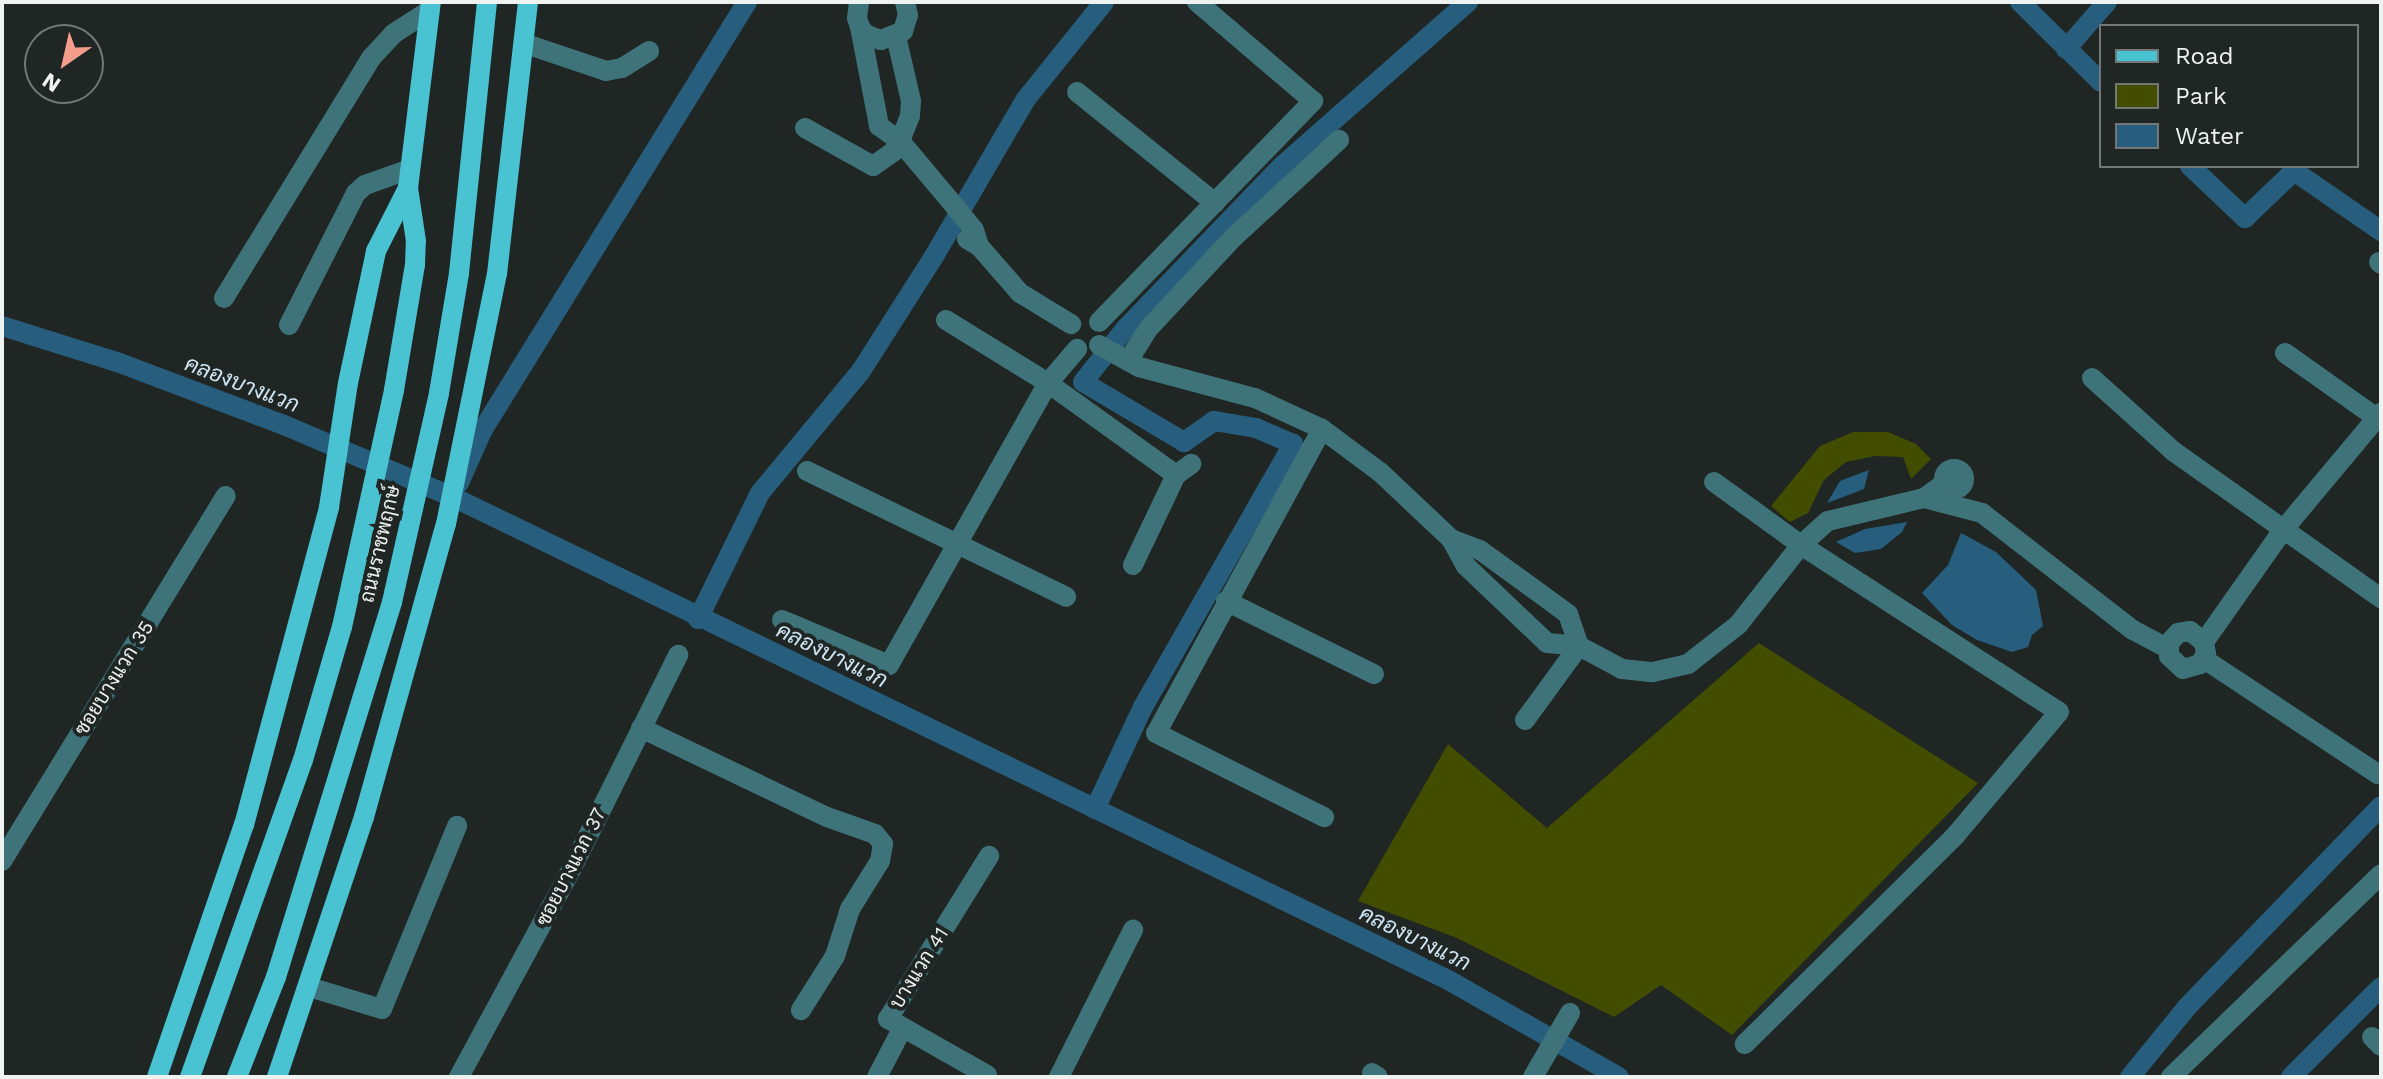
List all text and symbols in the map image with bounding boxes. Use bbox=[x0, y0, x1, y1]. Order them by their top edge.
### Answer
north arrow bbox=[24, 24, 104, 104]
legend bbox=[2099, 24, 2359, 168]
text: Road bbox=[2175, 42, 2234, 70]
text: N bbox=[38, 68, 65, 98]
text: Park bbox=[2175, 82, 2227, 110]
text: Water bbox=[2175, 122, 2244, 150]
water label: คลองบางแวก bbox=[181, 350, 303, 418]
street label: ถนนราชพฤกษ์ bbox=[355, 483, 405, 605]
street label: ซอยบางแวก 35 bbox=[69, 616, 159, 740]
water label: คลองบางแวก bbox=[772, 617, 892, 693]
street label: ซอยบางแวก 37 bbox=[531, 804, 611, 930]
water label: คลองบางแวก bbox=[1355, 900, 1475, 976]
street label: บางแวก 41 bbox=[885, 923, 953, 1013]

